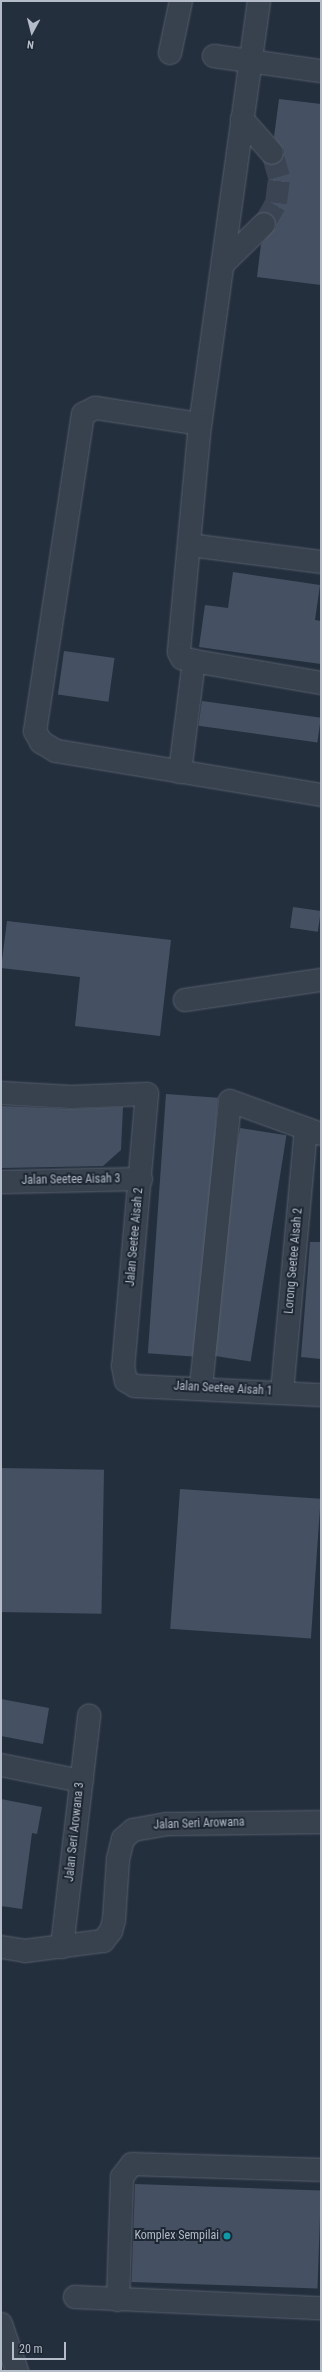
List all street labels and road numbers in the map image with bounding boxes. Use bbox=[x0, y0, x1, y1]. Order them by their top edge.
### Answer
street label: Jalan Seetee Aisah 3 bbox=[21, 1172, 121, 1188]
street label: Jalan Seetee Aisah 2 bbox=[124, 1187, 146, 1287]
street label: Lorong Seetee Aisah 2 bbox=[282, 1207, 306, 1315]
street label: Jalan Seetee Aisah 1 bbox=[173, 1379, 273, 1399]
street label: Jalan Seri Arowana 3 bbox=[63, 1782, 87, 1882]
street label: Jalan Seri Arowana bbox=[153, 1815, 245, 1833]

